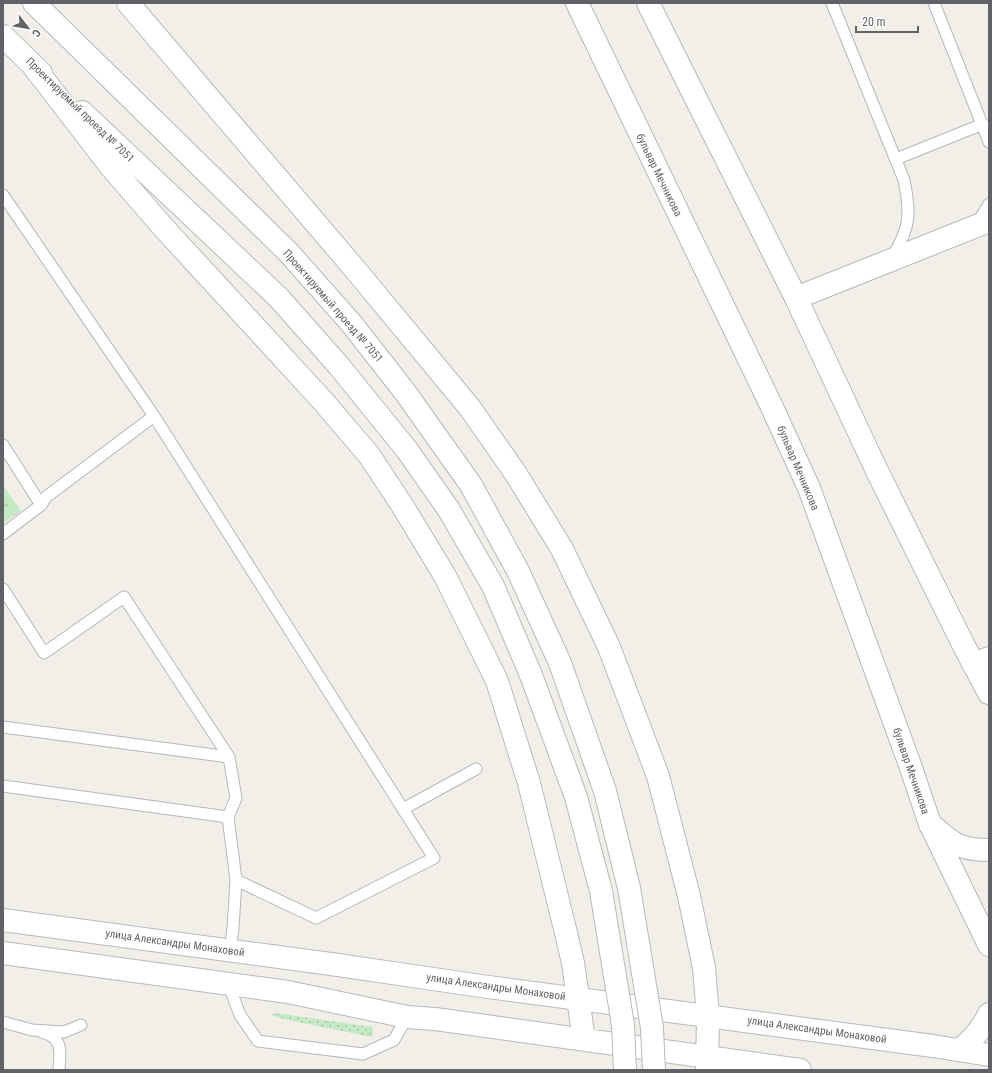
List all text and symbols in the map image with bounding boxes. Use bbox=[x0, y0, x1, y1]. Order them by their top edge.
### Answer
north arrow bbox=[8, 8, 48, 48]
scale bar bbox=[856, 8, 918, 34]
text: 20 m bbox=[862, 15, 886, 29]
text: С bbox=[29, 27, 43, 39]
street label: Проектируемый проезд № 7051 bbox=[23, 55, 137, 165]
street label: бульвар Мечникова bbox=[633, 131, 685, 219]
street label: Проектируемый проезд № 7051 bbox=[280, 247, 386, 365]
street label: бульвар Мечникова bbox=[774, 424, 822, 512]
street label: бульвар Мечникова bbox=[890, 726, 932, 816]
street label: улица Александры Монаховой bbox=[105, 927, 245, 959]
street label: улица Александры Монаховой bbox=[426, 971, 566, 1003]
street label: улица Александры Монаховой bbox=[747, 1014, 887, 1046]

